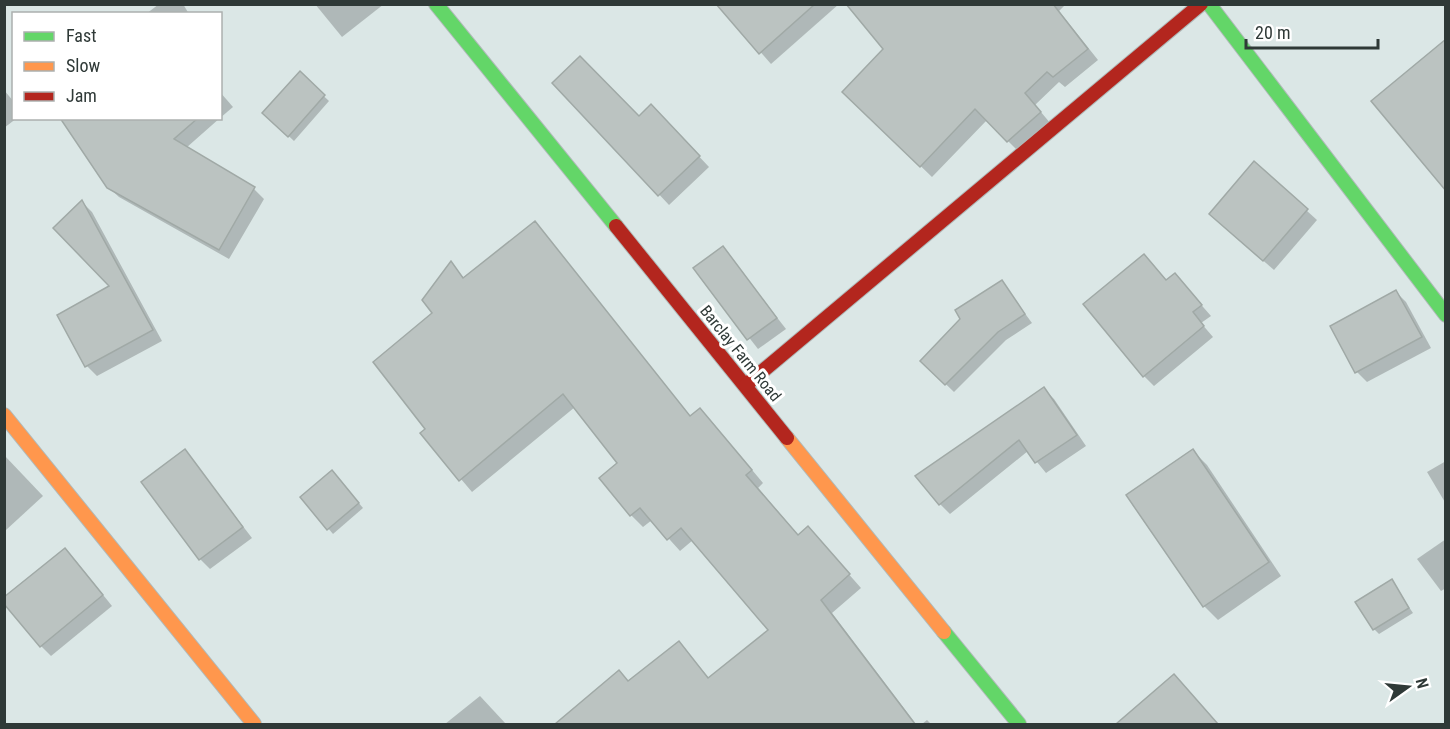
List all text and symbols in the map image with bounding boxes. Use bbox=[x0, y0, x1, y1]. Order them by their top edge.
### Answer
legend bbox=[12, 12, 222, 120]
scale bar bbox=[1246, 12, 1378, 50]
text: 20 m bbox=[1255, 22, 1290, 43]
text: Fast bbox=[66, 25, 97, 46]
text: Slow bbox=[66, 55, 101, 76]
text: Jam bbox=[66, 85, 97, 106]
street label: Barclay Farm Road bbox=[696, 302, 785, 405]
north arrow bbox=[1378, 657, 1438, 717]
text: N bbox=[1412, 676, 1432, 690]

